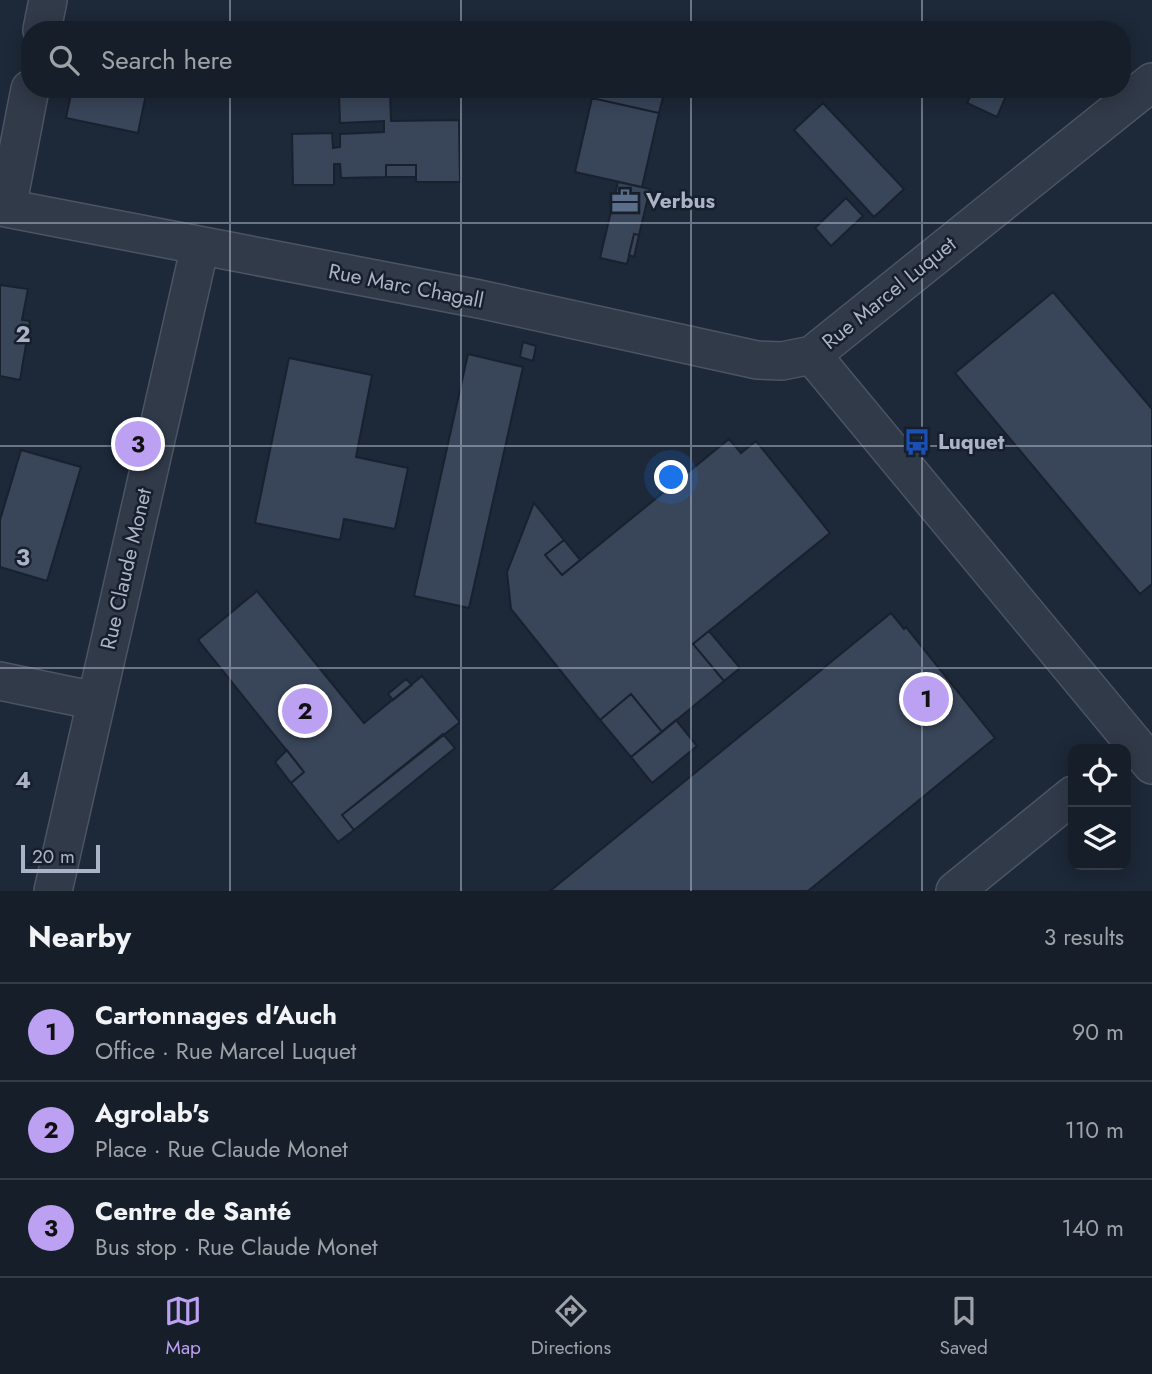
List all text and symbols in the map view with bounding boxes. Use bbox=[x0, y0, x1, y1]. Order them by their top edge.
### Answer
search box bbox=[21, 21, 1131, 98]
icon: search bbox=[45, 41, 83, 79]
text: Search here bbox=[101, 41, 233, 79]
office icon: Verbus bbox=[610, 186, 640, 216]
place label: Verbus bbox=[645, 186, 715, 216]
street label: Rue Marcel Luquet bbox=[816, 229, 962, 357]
street label: Rue Marc Chagall bbox=[326, 256, 486, 316]
text: 2 bbox=[15, 317, 31, 351]
pin: 3 bbox=[115, 418, 161, 470]
bus stop icon: Luquet bbox=[902, 427, 932, 457]
place label: Luquet bbox=[938, 427, 1005, 457]
your location bbox=[654, 460, 688, 494]
street label: Rue Claude Monet bbox=[93, 485, 159, 653]
text: 3 bbox=[16, 540, 30, 574]
pin: 1 bbox=[903, 673, 949, 725]
pin: 2 bbox=[282, 685, 328, 737]
map controls bbox=[1068, 744, 1131, 870]
button: locate bbox=[1068, 744, 1131, 807]
text: 4 bbox=[15, 763, 31, 797]
button: layers bbox=[1068, 807, 1131, 870]
scale bar bbox=[21, 842, 100, 874]
text: 20 m bbox=[32, 843, 75, 870]
text: Nearby bbox=[28, 915, 131, 958]
text: 3 results bbox=[1044, 920, 1124, 954]
text: Cartonnages d'Auch bbox=[95, 996, 337, 1034]
text: 1 bbox=[45, 1015, 57, 1049]
text: 90 m bbox=[1072, 1015, 1124, 1049]
text: Office · Rue Marcel Luquet bbox=[95, 1034, 356, 1068]
text: Agrolab's bbox=[95, 1094, 209, 1132]
text: 2 bbox=[43, 1113, 59, 1147]
text: 110 m bbox=[1065, 1113, 1124, 1147]
text: Place · Rue Claude Monet bbox=[95, 1132, 348, 1166]
text: Centre de Santé bbox=[95, 1192, 291, 1230]
text: 3 bbox=[44, 1211, 58, 1245]
text: 140 m bbox=[1062, 1211, 1124, 1245]
text: Bus stop · Rue Claude Monet bbox=[95, 1230, 378, 1264]
tab: Map bbox=[164, 1292, 202, 1361]
tab: Directions bbox=[531, 1292, 611, 1361]
tab: Saved bbox=[940, 1292, 988, 1361]

